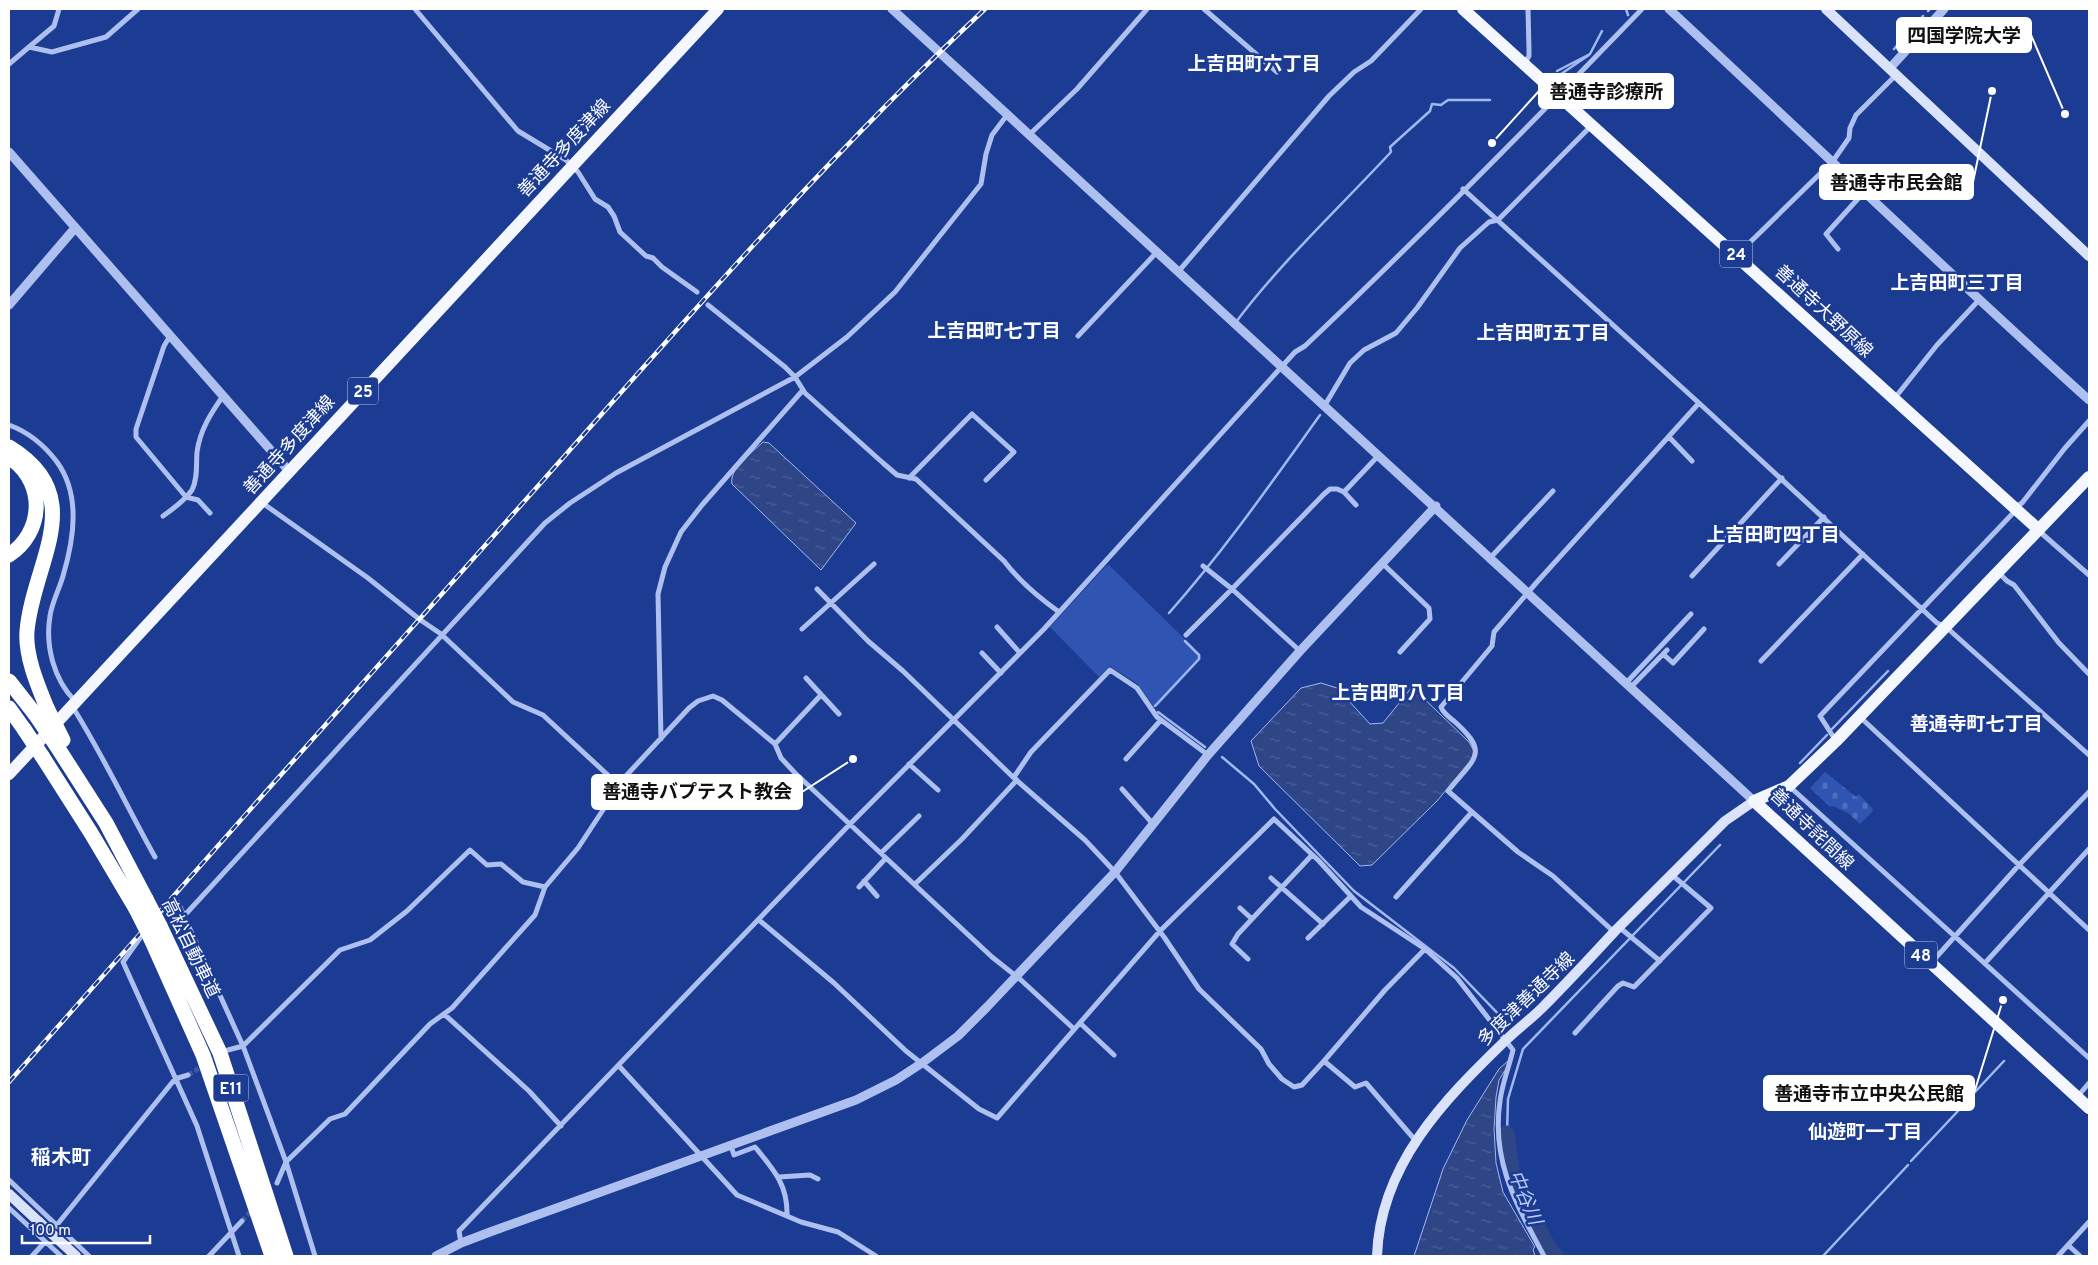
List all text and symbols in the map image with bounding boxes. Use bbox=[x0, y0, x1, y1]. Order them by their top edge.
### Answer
callout: 四国学院大学 bbox=[1897, 18, 2031, 52]
text: 四国学院大学 bbox=[1907, 25, 2021, 49]
district label: 上吉田町六丁目 bbox=[1187, 53, 1321, 77]
callout: 善通寺診療所 bbox=[1539, 74, 1673, 108]
text: 善通寺診療所 bbox=[1549, 81, 1663, 105]
street label: 善通寺多度津線 bbox=[514, 95, 616, 203]
callout: 善通寺市民会館 bbox=[1820, 165, 1973, 199]
text: 善通寺市民会館 bbox=[1829, 172, 1963, 196]
road number: 24 bbox=[1720, 240, 1752, 268]
street label: 善通寺大野原線 bbox=[1769, 261, 1877, 363]
district label: 上吉田町三丁目 bbox=[1890, 272, 2024, 296]
district label: 上吉田町七丁目 bbox=[927, 320, 1061, 344]
district label: 上吉田町五丁目 bbox=[1476, 322, 1610, 346]
road number: 25 bbox=[348, 378, 378, 404]
street label: 善通寺多度津線 bbox=[239, 391, 341, 501]
district label: 上吉田町四丁目 bbox=[1706, 524, 1840, 548]
district label: 上吉田町八丁目 bbox=[1331, 682, 1465, 706]
district label: 善通寺町七丁目 bbox=[1909, 713, 2043, 737]
callout: 善通寺バプテスト教会 bbox=[592, 775, 802, 809]
text: 善通寺バプテスト教会 bbox=[602, 781, 792, 805]
street label: 善通寺詫間線 bbox=[1764, 784, 1858, 876]
street label: 高松自動車道 bbox=[156, 895, 224, 1002]
road number: 48 bbox=[1905, 942, 1937, 968]
street label: 多度津善通寺線 bbox=[1474, 948, 1580, 1052]
road number: E11 bbox=[214, 1074, 248, 1102]
callout: 善通寺市立中央公民館 bbox=[1764, 1076, 1974, 1110]
text: 善通寺市立中央公民館 bbox=[1774, 1083, 1964, 1107]
district label: 仙遊町一丁目 bbox=[1808, 1121, 1922, 1145]
district label: 稲木町 bbox=[31, 1146, 91, 1172]
water label: 中谷川 bbox=[1502, 1167, 1547, 1231]
scale bar bbox=[22, 1212, 150, 1244]
text: 100 m bbox=[30, 1222, 71, 1241]

